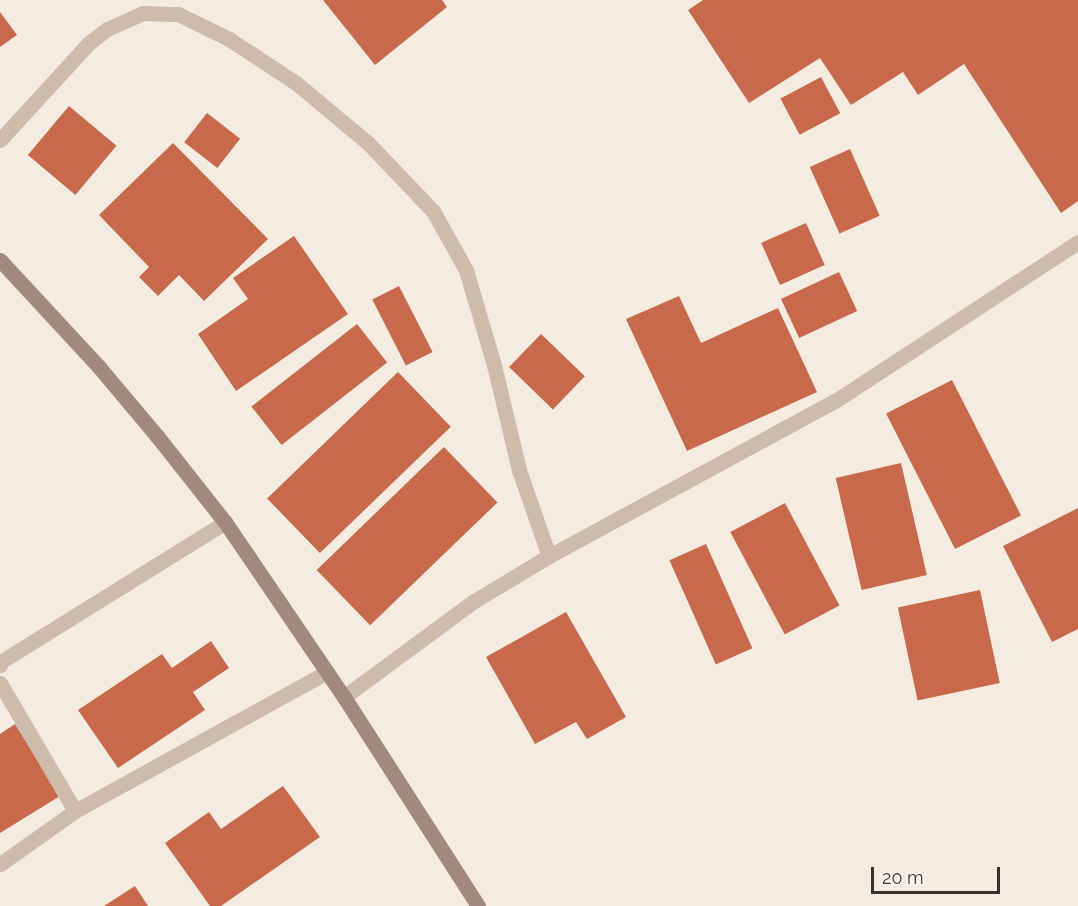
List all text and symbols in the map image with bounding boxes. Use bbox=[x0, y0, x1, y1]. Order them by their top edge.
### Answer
scale bar bbox=[874, 855, 1003, 893]
text: 20 m bbox=[882, 867, 924, 888]

